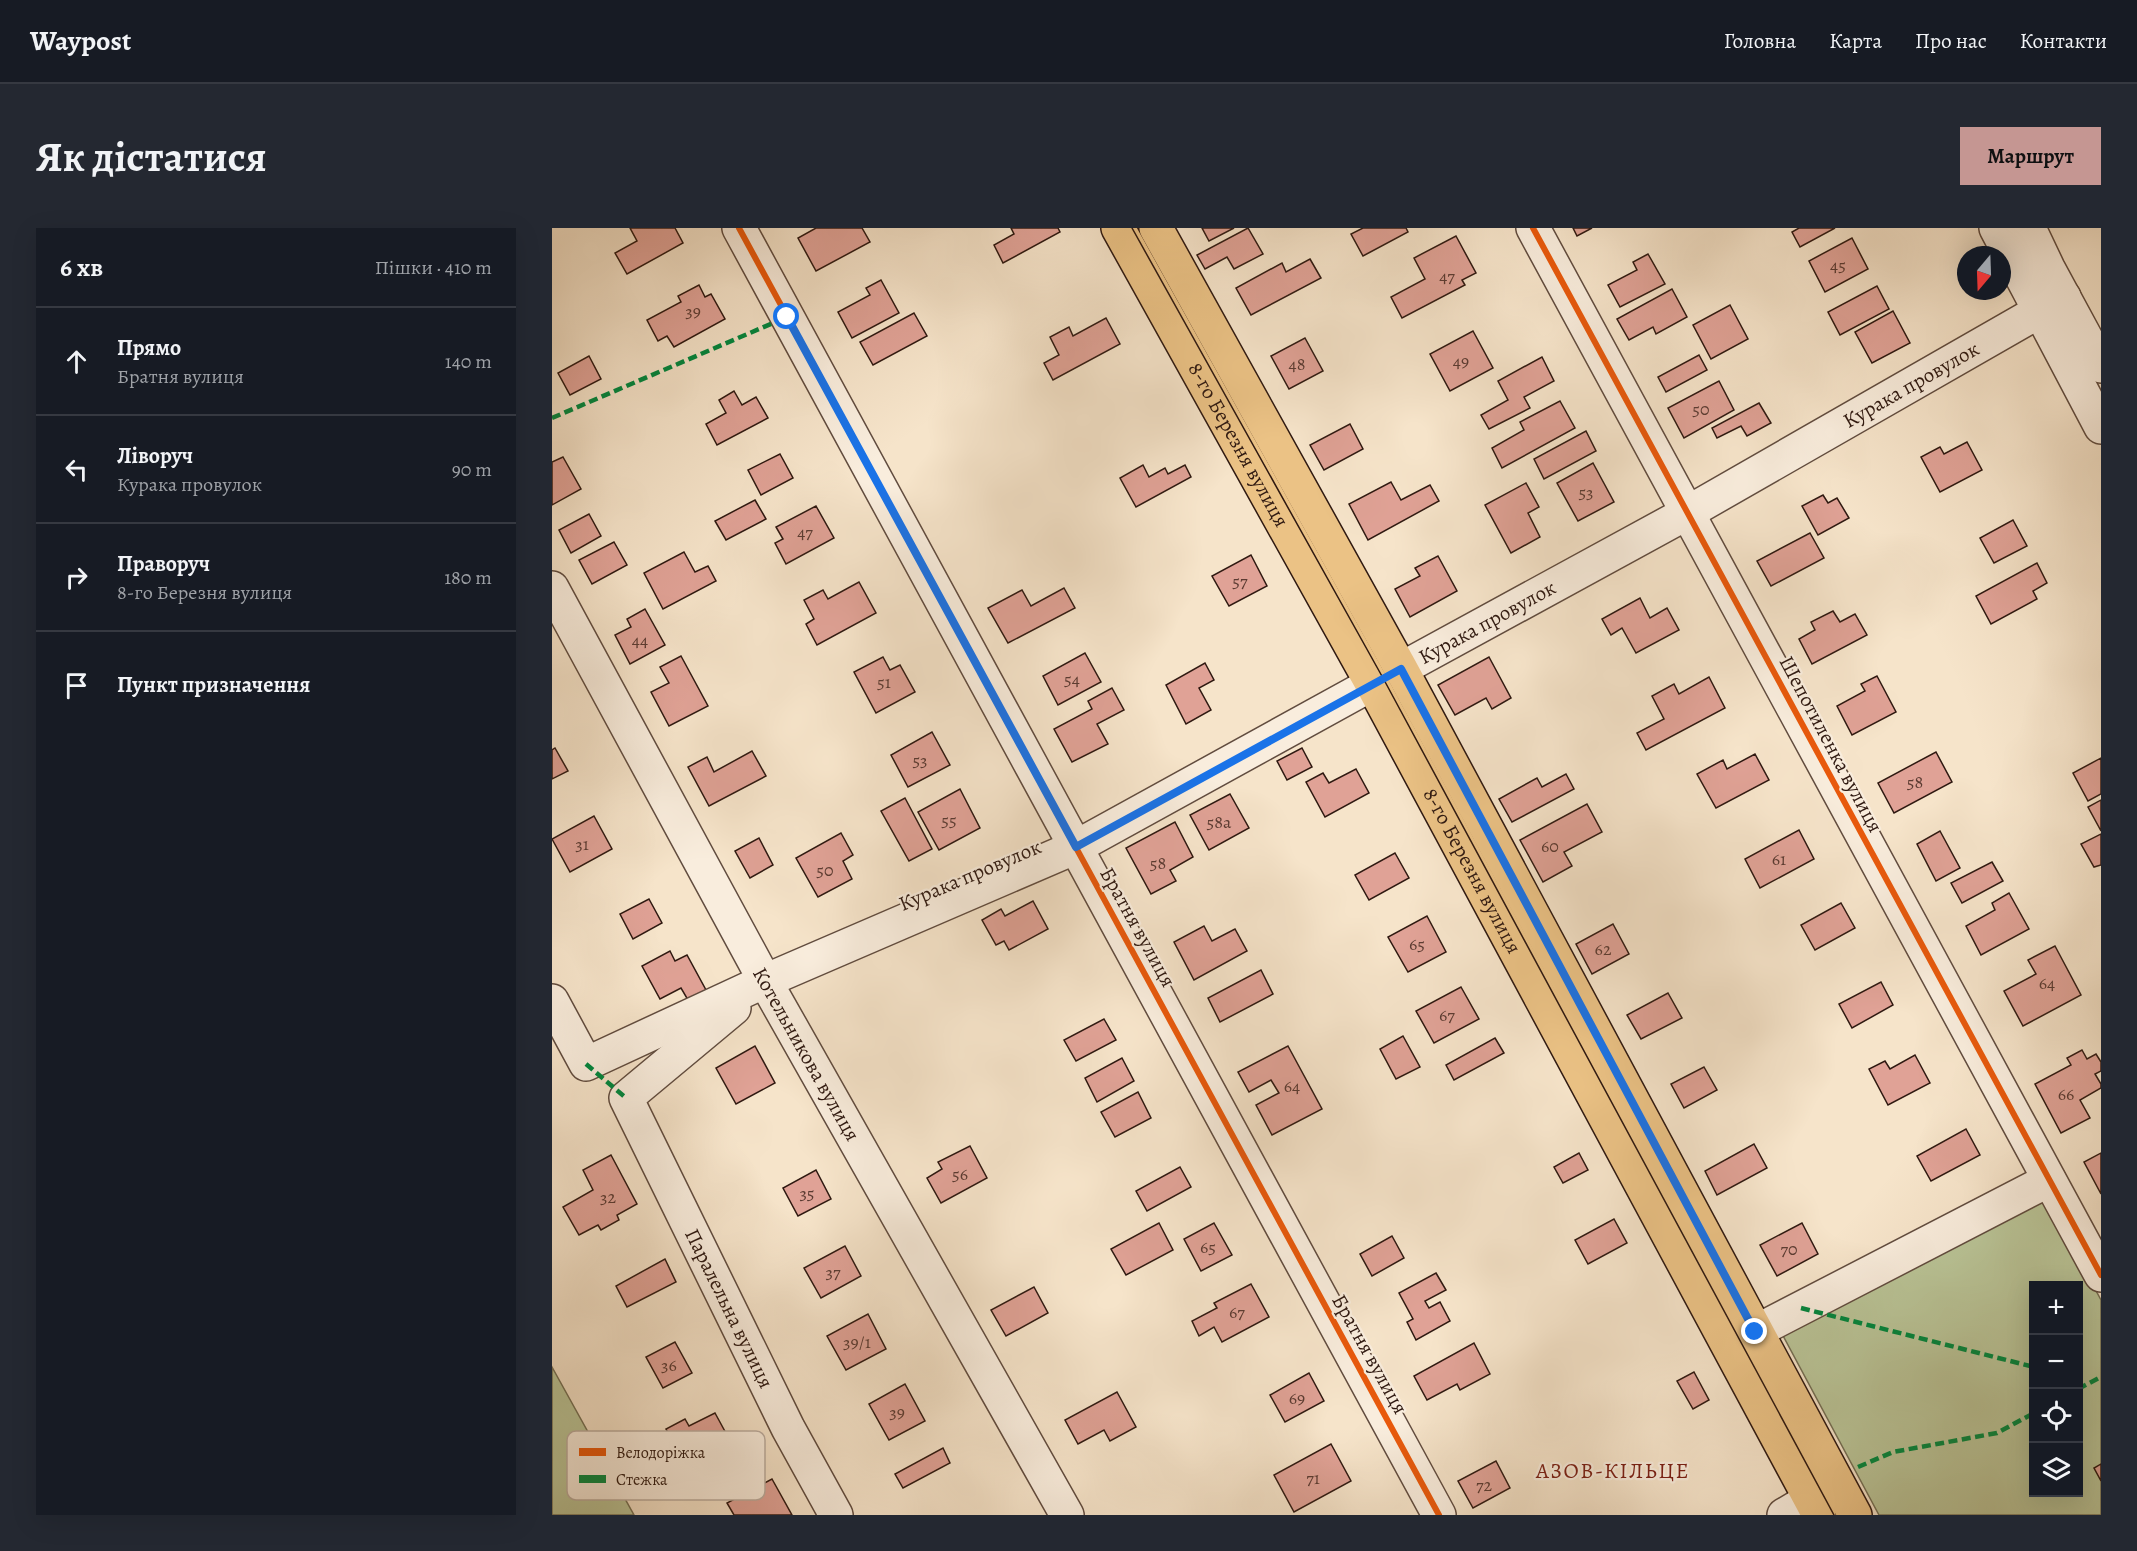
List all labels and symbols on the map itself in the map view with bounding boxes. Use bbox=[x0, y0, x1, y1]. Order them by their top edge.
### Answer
north arrow bbox=[1957, 246, 2011, 300]
house number: 45 bbox=[1830, 253, 1846, 277]
house number: 47 bbox=[1439, 264, 1455, 288]
house number: 39 bbox=[685, 299, 701, 323]
route start bbox=[773, 303, 799, 329]
street label: Курака провулок bbox=[1838, 335, 1984, 435]
house number: 49 bbox=[1453, 349, 1469, 373]
house number: 48 bbox=[1289, 352, 1305, 376]
street label: 8-го Березня вулиця bbox=[1182, 357, 1296, 532]
house number: 50 bbox=[1692, 397, 1710, 421]
house number: 53 bbox=[1578, 480, 1594, 504]
house number: 47 bbox=[797, 520, 813, 544]
house number: 57 bbox=[1232, 569, 1248, 593]
street label: Курака провулок bbox=[1413, 573, 1561, 671]
house number: 44 bbox=[632, 628, 648, 652]
street label: Шепотиленка вулиця bbox=[1773, 651, 1889, 837]
house number: 54 bbox=[1064, 667, 1080, 691]
house number: 51 bbox=[877, 670, 891, 694]
house number: 53 bbox=[912, 748, 928, 772]
house number: 58 bbox=[1907, 770, 1923, 794]
street label: 8-го Березня вулиця bbox=[1416, 783, 1528, 958]
house number: 55 bbox=[941, 808, 957, 832]
house number: 58а bbox=[1207, 810, 1232, 834]
house number: 31 bbox=[575, 832, 589, 856]
street label: Курака провулок bbox=[894, 832, 1046, 918]
house number: 60 bbox=[1541, 834, 1559, 858]
house number: 61 bbox=[1772, 847, 1786, 871]
house number: 58 bbox=[1150, 851, 1166, 875]
house number: 50 bbox=[816, 858, 834, 882]
street label: Братня вулиця bbox=[1093, 862, 1183, 992]
house number: 65 bbox=[1409, 932, 1425, 956]
house number: 62 bbox=[1595, 937, 1612, 961]
street label: Котельникова вулиця bbox=[746, 962, 867, 1146]
house number: 64 bbox=[2039, 971, 2055, 995]
house number: 67 bbox=[1439, 1003, 1455, 1027]
house number: 64 bbox=[1284, 1074, 1300, 1098]
house number: 66 bbox=[2058, 1082, 2074, 1106]
house number: 56 bbox=[952, 1162, 968, 1186]
house number: 35 bbox=[799, 1181, 815, 1205]
house number: 32 bbox=[600, 1185, 616, 1209]
street label: Паралельна вулиця bbox=[678, 1224, 780, 1393]
house number: 65 bbox=[1200, 1235, 1216, 1259]
house number: 70 bbox=[1780, 1237, 1798, 1261]
house number: 37 bbox=[825, 1260, 841, 1284]
street label: Братня вулиця bbox=[1325, 1289, 1415, 1419]
house number: 67 bbox=[1229, 1300, 1245, 1324]
route end bbox=[1741, 1318, 1767, 1344]
house number: 39/1 bbox=[843, 1330, 871, 1354]
house number: 36 bbox=[661, 1353, 677, 1377]
house number: 69 bbox=[1289, 1386, 1305, 1410]
house number: 39 bbox=[889, 1400, 905, 1424]
legend bbox=[567, 1431, 765, 1500]
text: Велодоріжка bbox=[616, 1442, 706, 1464]
district label: АЗОВ-КІЛЬЦЕ bbox=[1535, 1456, 1690, 1486]
house number: 71 bbox=[1306, 1466, 1320, 1490]
text: Стежка bbox=[616, 1469, 668, 1491]
house number: 72 bbox=[1476, 1473, 1492, 1497]

